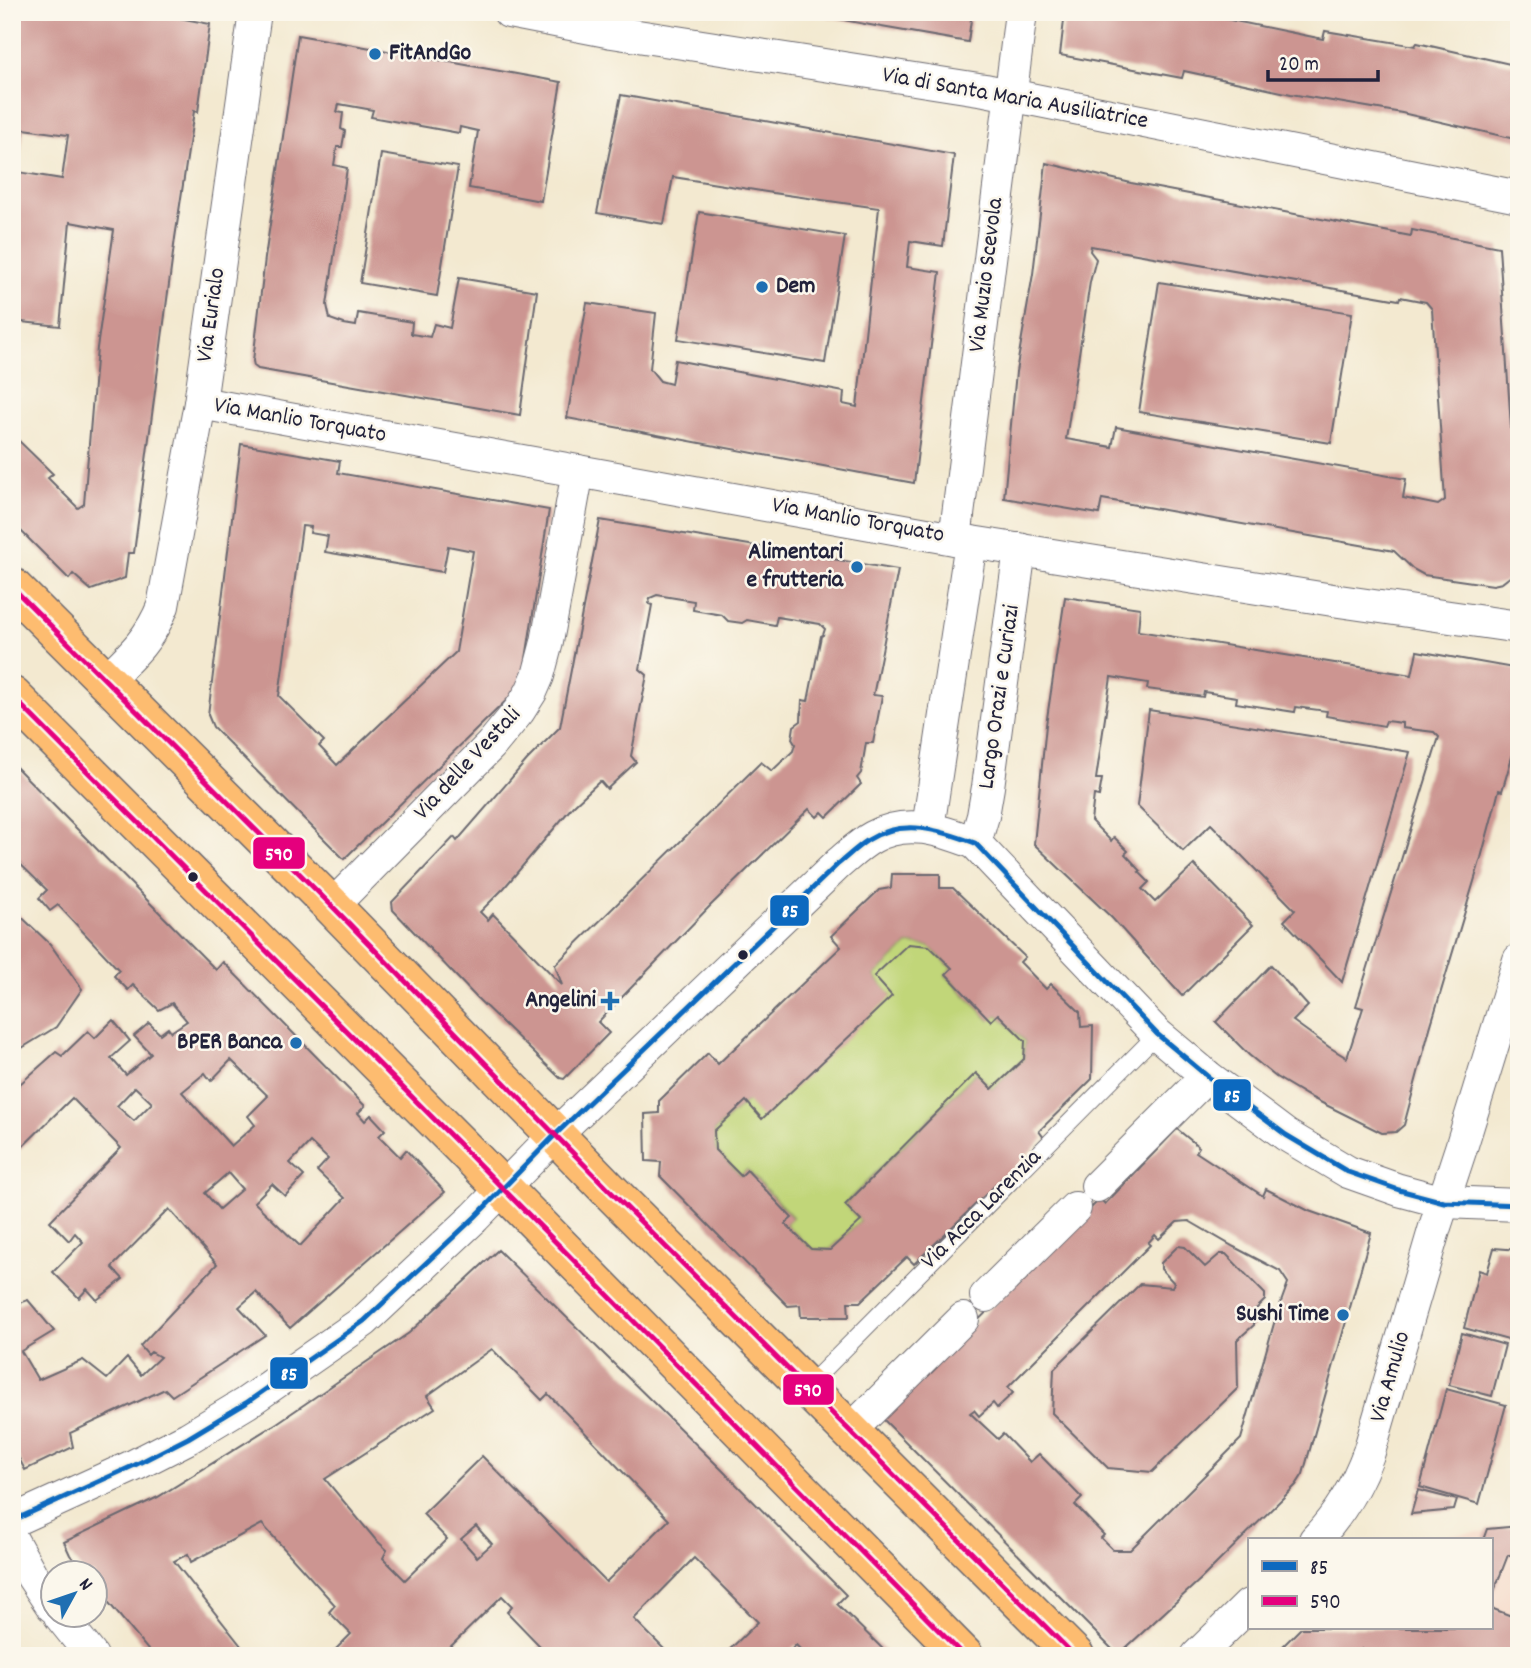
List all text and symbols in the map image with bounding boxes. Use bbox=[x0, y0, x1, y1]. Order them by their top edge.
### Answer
place label: FitAndGo bbox=[389, 37, 472, 71]
scale bar bbox=[1268, 38, 1379, 82]
marker: FitAndGo bbox=[367, 46, 383, 62]
text: 20 m bbox=[1279, 51, 1319, 81]
street label: Via di Santa Maria Ausiliatrice bbox=[879, 59, 1151, 139]
street label: Via Muzio Scevola bbox=[961, 195, 1013, 354]
street label: Via Eurialo bbox=[189, 266, 235, 364]
place label: Dem bbox=[776, 270, 815, 304]
marker: Dem bbox=[754, 279, 770, 295]
street label: Via Manlio Torquato bbox=[211, 389, 389, 453]
street label: Via Manlio Torquato bbox=[769, 489, 947, 553]
place label: Alimentari e frutteria bbox=[746, 536, 844, 598]
marker: Alimentari e frutteria bbox=[849, 559, 865, 575]
street label: Largo Orazi e Curiazi bbox=[970, 603, 1030, 791]
street label: Via delle Vestali bbox=[406, 700, 530, 828]
line badge: 590 bbox=[252, 836, 306, 870]
text: 590 bbox=[265, 843, 293, 870]
unlabelled marker bbox=[186, 870, 200, 884]
line badge: 85 bbox=[769, 894, 810, 927]
text: 85 bbox=[782, 900, 798, 927]
unlabelled marker bbox=[736, 948, 750, 962]
place label: Angelini bbox=[525, 984, 597, 1018]
marker: Angelini bbox=[602, 993, 618, 1009]
place label: BPER Banca bbox=[177, 1026, 283, 1060]
marker: BPER Banca bbox=[288, 1035, 304, 1051]
line badge: 85 bbox=[1212, 1078, 1252, 1112]
text: 85 bbox=[1224, 1085, 1240, 1112]
street label: Via Acca Larenzia bbox=[914, 1142, 1050, 1278]
place label: Sushi Time bbox=[1236, 1298, 1329, 1332]
marker: Sushi Time bbox=[1335, 1307, 1351, 1323]
street label: Via Amulio bbox=[1362, 1327, 1420, 1427]
line badge: 85 bbox=[269, 1356, 309, 1390]
text: 85 bbox=[281, 1363, 297, 1390]
line badge: 590 bbox=[782, 1373, 835, 1406]
text: 590 bbox=[794, 1379, 822, 1406]
legend bbox=[1248, 1538, 1492, 1630]
text: 85 bbox=[1310, 1555, 1328, 1585]
north arrow bbox=[38, 1560, 108, 1630]
text: N bbox=[71, 1573, 98, 1598]
text: 590 bbox=[1310, 1589, 1341, 1619]

